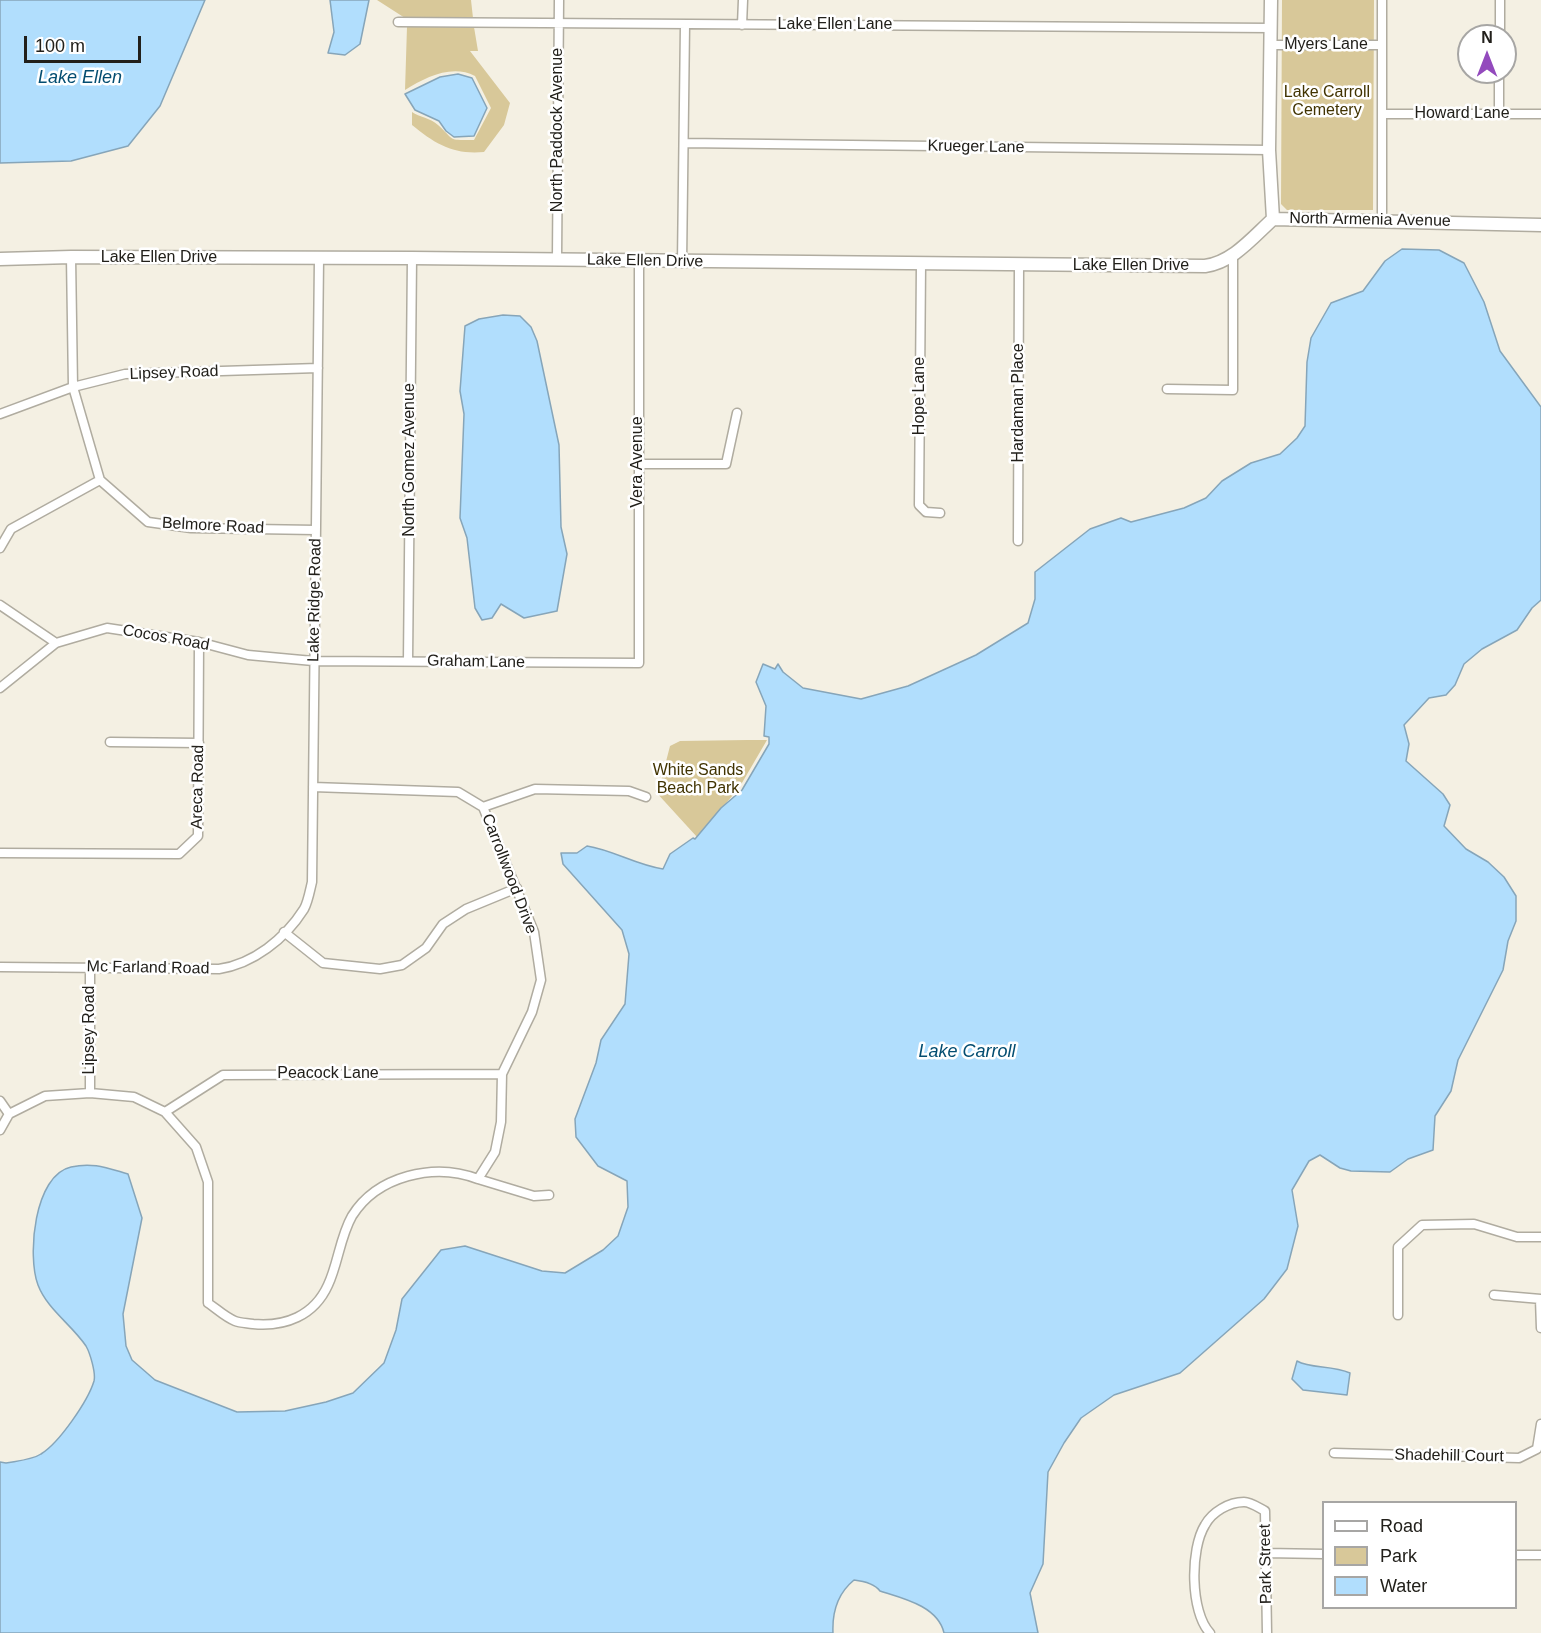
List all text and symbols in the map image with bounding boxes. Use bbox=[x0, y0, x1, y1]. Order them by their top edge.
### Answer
street label: Lake Ellen Lane bbox=[778, 15, 892, 35]
scale bar bbox=[27, 24, 144, 62]
north arrow bbox=[1457, 24, 1517, 84]
text: N bbox=[1481, 29, 1493, 46]
street label: Myers Lane bbox=[1284, 35, 1368, 55]
text: 100 m bbox=[35, 36, 85, 56]
street label: North Paddock Avenue bbox=[548, 48, 568, 212]
water label: Lake Ellen bbox=[38, 67, 122, 89]
park label: Lake Carroll Cemetery bbox=[1284, 83, 1370, 121]
street label: Howard Lane bbox=[1414, 104, 1510, 124]
street label: Krueger Lane bbox=[927, 137, 1025, 157]
street label: North Armenia Avenue bbox=[1289, 209, 1451, 231]
street label: Lake Ellen Drive bbox=[101, 248, 217, 268]
street label: Lake Ellen Drive bbox=[587, 250, 703, 272]
street label: Lake Ellen Drive bbox=[1073, 256, 1189, 276]
street label: Hardaman Place bbox=[1009, 343, 1029, 463]
street label: Hope Lane bbox=[910, 357, 930, 435]
street label: Lipsey Road bbox=[129, 362, 219, 384]
street label: North Gomez Avenue bbox=[400, 383, 420, 537]
street label: Vera Avenue bbox=[628, 416, 648, 508]
street label: Belmore Road bbox=[161, 514, 265, 538]
street label: Lake Ridge Road bbox=[304, 538, 326, 662]
street label: Cocos Road bbox=[121, 621, 211, 655]
street label: Graham Lane bbox=[427, 652, 525, 672]
street label: Areca Road bbox=[188, 745, 208, 829]
park label: White Sands Beach Park bbox=[653, 761, 743, 799]
street label: Carrollwood Drive bbox=[477, 811, 541, 937]
street label: Mc Farland Road bbox=[86, 957, 210, 979]
street label: Lipsey Road bbox=[80, 986, 100, 1074]
water label: Lake Carroll bbox=[918, 1041, 1016, 1063]
street label: Peacock Lane bbox=[277, 1064, 379, 1084]
street label: Shadehill Court bbox=[1394, 1445, 1504, 1467]
legend bbox=[1322, 1501, 1517, 1609]
text: Road bbox=[1380, 1516, 1423, 1536]
street label: Park Street bbox=[1256, 1524, 1276, 1604]
text: Park bbox=[1380, 1546, 1417, 1566]
text: Water bbox=[1380, 1576, 1427, 1596]

